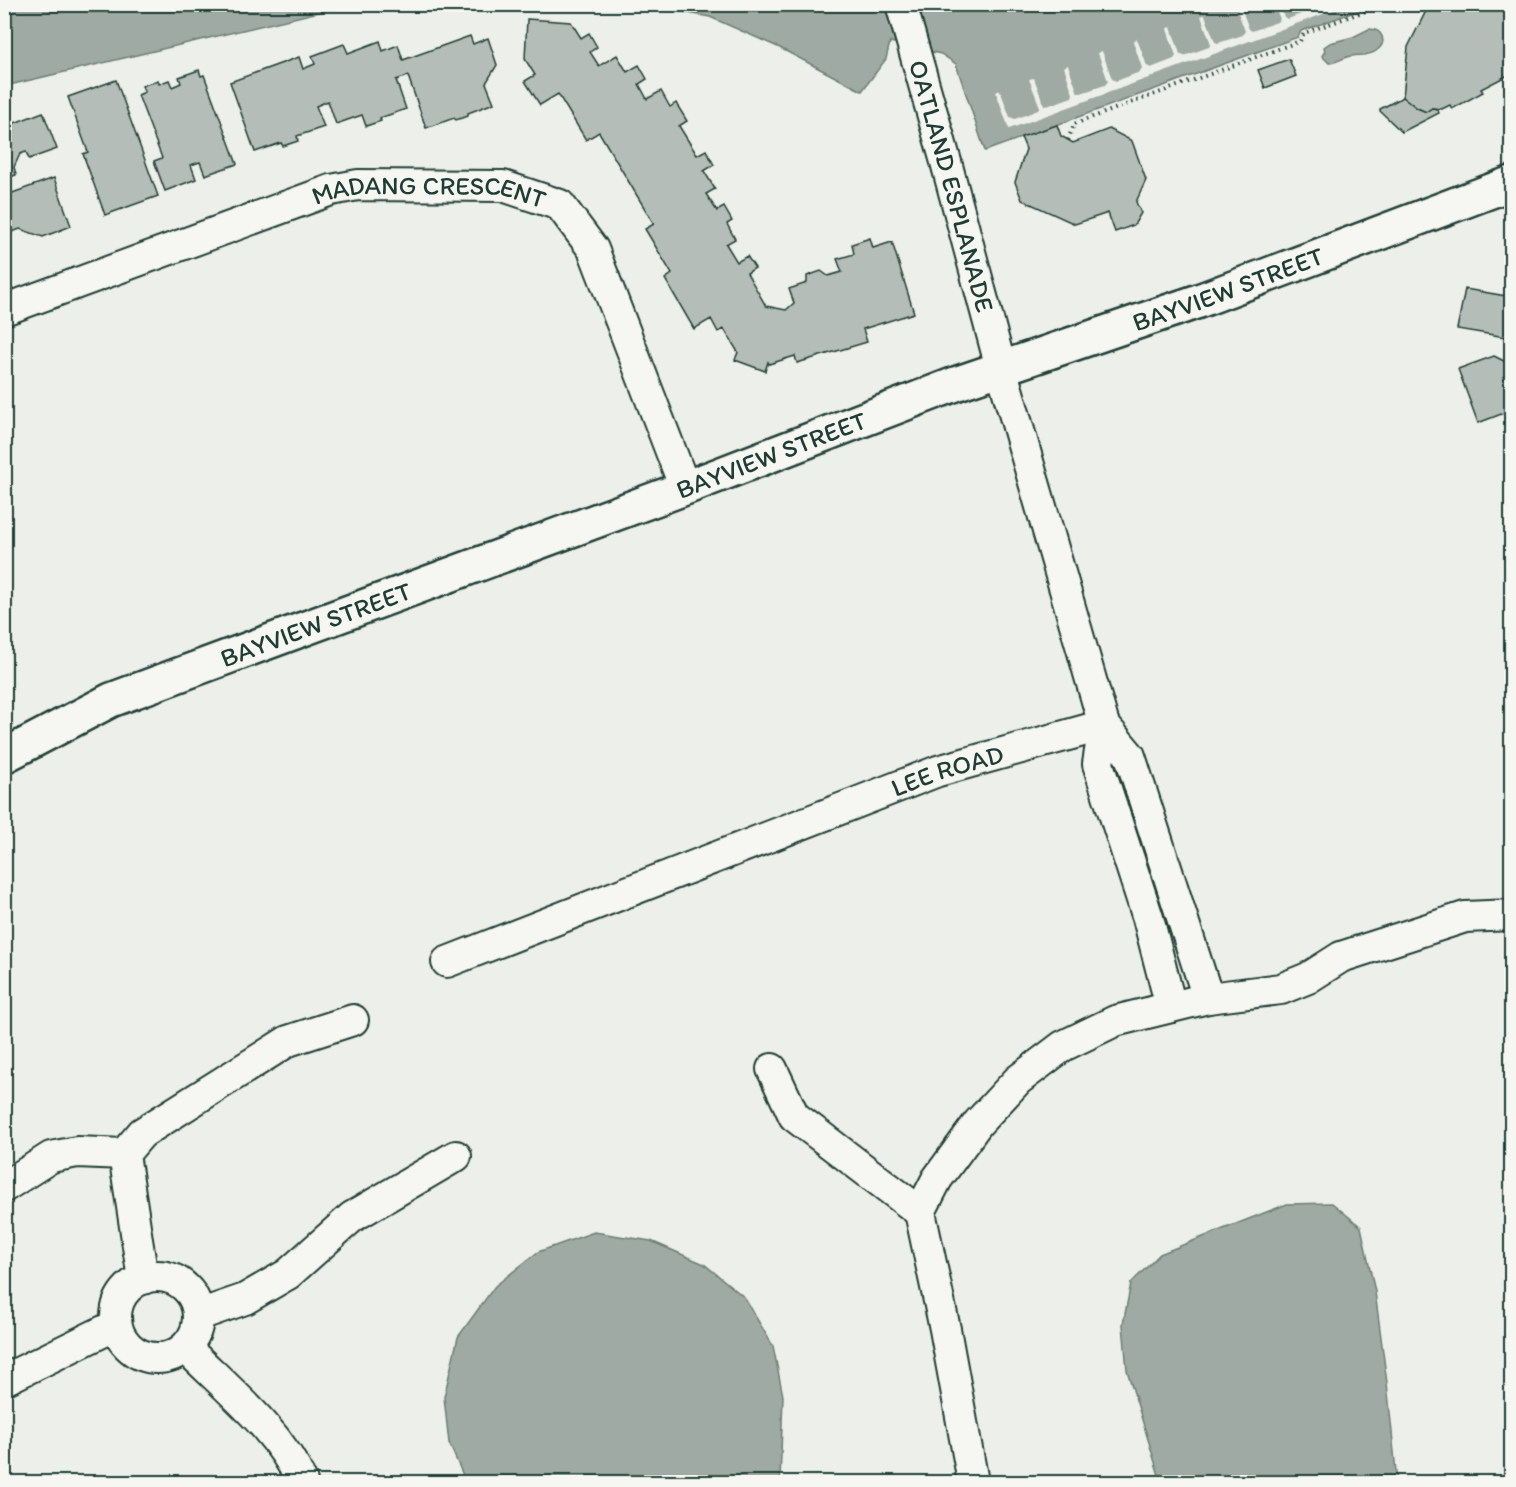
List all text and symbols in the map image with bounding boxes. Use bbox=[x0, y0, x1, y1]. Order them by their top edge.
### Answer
street label: OATLAND ESPLANADE bbox=[902, 56, 1001, 316]
street label: MADANG CRESCENT bbox=[307, 168, 551, 215]
street label: BAYVIEW STREET bbox=[1128, 239, 1328, 338]
street label: BAYVIEW STREET bbox=[672, 404, 871, 506]
street label: BAYVIEW STREET bbox=[216, 574, 416, 674]
street label: LEE ROAD bbox=[886, 738, 1007, 804]

